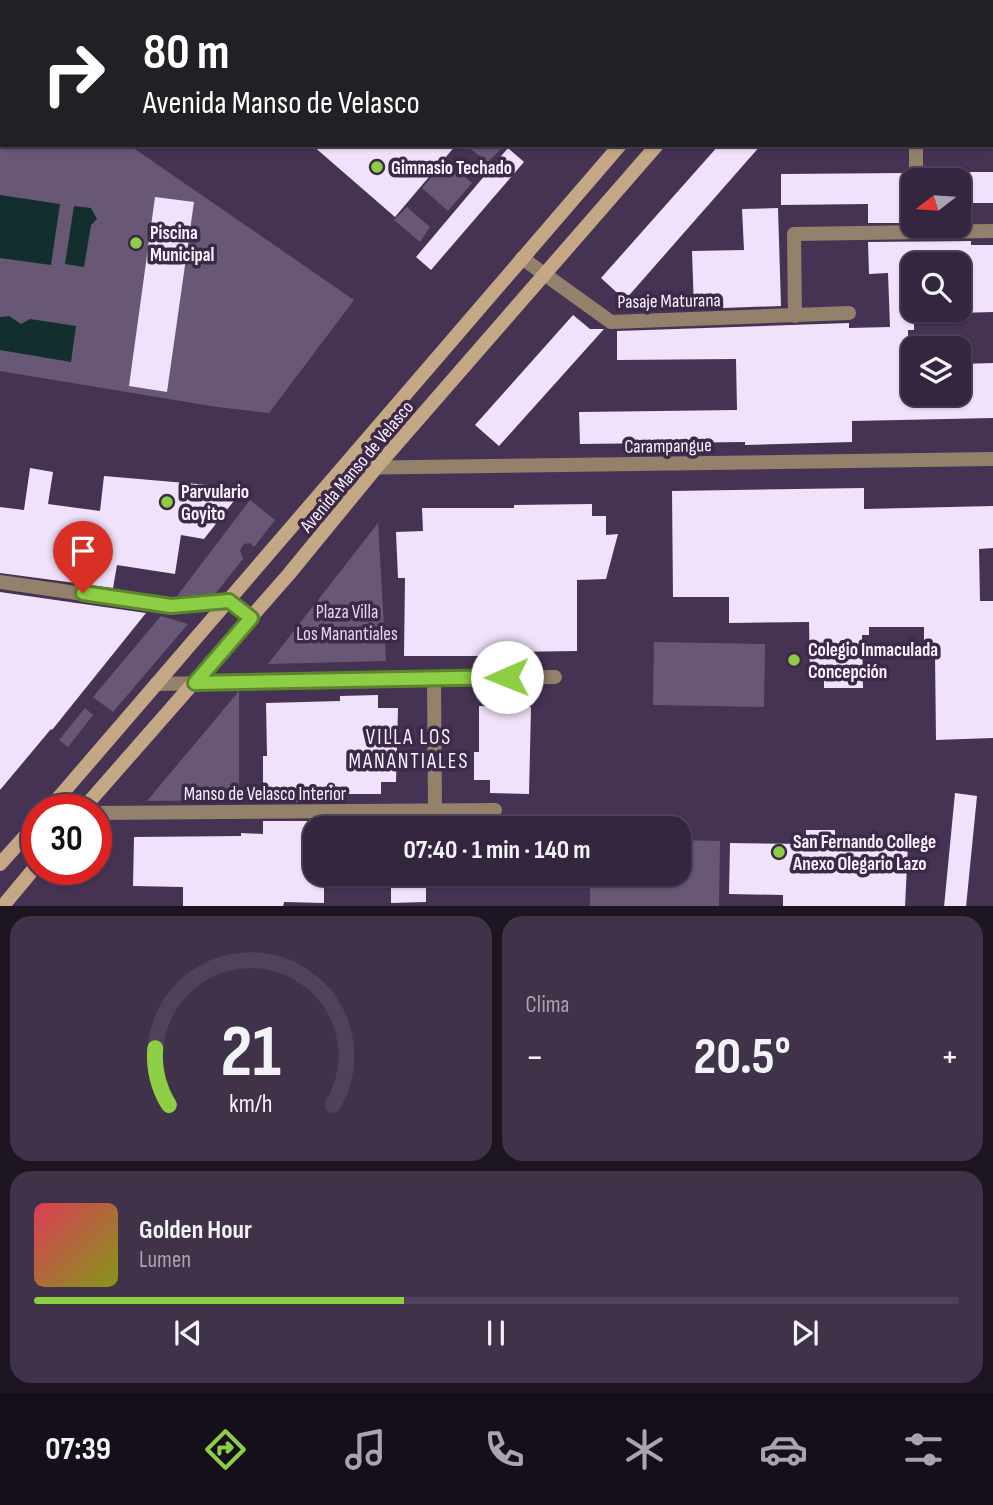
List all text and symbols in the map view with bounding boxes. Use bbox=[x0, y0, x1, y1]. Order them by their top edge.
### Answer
text: 80 m bbox=[143, 24, 230, 83]
icon: right bbox=[28, 28, 119, 119]
text: Avenida Manso de Velasco bbox=[143, 84, 420, 123]
place label: Gimnasio Techado bbox=[391, 157, 512, 180]
marker: Gimnasio Techado bbox=[369, 159, 385, 175]
north arrow bbox=[901, 168, 971, 238]
map controls bbox=[901, 168, 971, 406]
place label: Piscina Municipal bbox=[150, 222, 214, 267]
marker: Piscina Municipal bbox=[128, 235, 144, 251]
button: search bbox=[901, 252, 971, 322]
street label: Pasaje Maturana bbox=[617, 289, 721, 314]
button: layers bbox=[901, 336, 971, 406]
street label: Avenida Manso de Velasco bbox=[295, 397, 419, 538]
street label: Carampangue bbox=[624, 434, 712, 459]
place label: Parvulario Goyito bbox=[181, 481, 249, 526]
marker: Parvulario Goyito bbox=[159, 494, 175, 510]
pin bbox=[53, 521, 113, 593]
icon: arrive bbox=[64, 532, 102, 570]
park label: Plaza Villa Los Manantiales bbox=[296, 601, 398, 646]
place label: Colegio Inmaculada Concepción bbox=[808, 639, 938, 684]
position arrow bbox=[470, 640, 544, 714]
marker: Colegio Inmaculada Concepción bbox=[786, 652, 802, 668]
district label: VILLA LOS MANANTIALES bbox=[348, 725, 470, 774]
street label: Manso de Velasco Interior bbox=[184, 783, 347, 806]
speed limit sign: 30 bbox=[21, 794, 112, 885]
place label: San Fernando College Anexo Olegario Lazo bbox=[792, 831, 936, 876]
text: 07:40 · 1 min · 140 m bbox=[404, 835, 591, 866]
marker: San Fernando College Anexo Olegario Lazo bbox=[771, 844, 787, 860]
text: Clima bbox=[526, 991, 569, 1019]
text: 21 bbox=[220, 1009, 281, 1097]
text: 20.5° bbox=[694, 1026, 791, 1089]
text: − bbox=[526, 1035, 544, 1080]
text: + bbox=[940, 1035, 959, 1080]
text: km/h bbox=[229, 1088, 272, 1119]
text: Golden Hour bbox=[139, 1215, 252, 1246]
text: Lumen bbox=[139, 1246, 191, 1274]
icon: previous bbox=[169, 1314, 207, 1352]
icon: pause bbox=[477, 1314, 515, 1352]
icon: next bbox=[786, 1314, 824, 1352]
icon: directions bbox=[201, 1425, 250, 1474]
icon: music bbox=[341, 1425, 390, 1474]
icon: phone bbox=[480, 1425, 529, 1474]
icon: climate bbox=[620, 1425, 669, 1474]
icon: car bbox=[759, 1425, 808, 1474]
icon: filters bbox=[899, 1425, 948, 1474]
text: 07:39 bbox=[45, 1430, 111, 1469]

